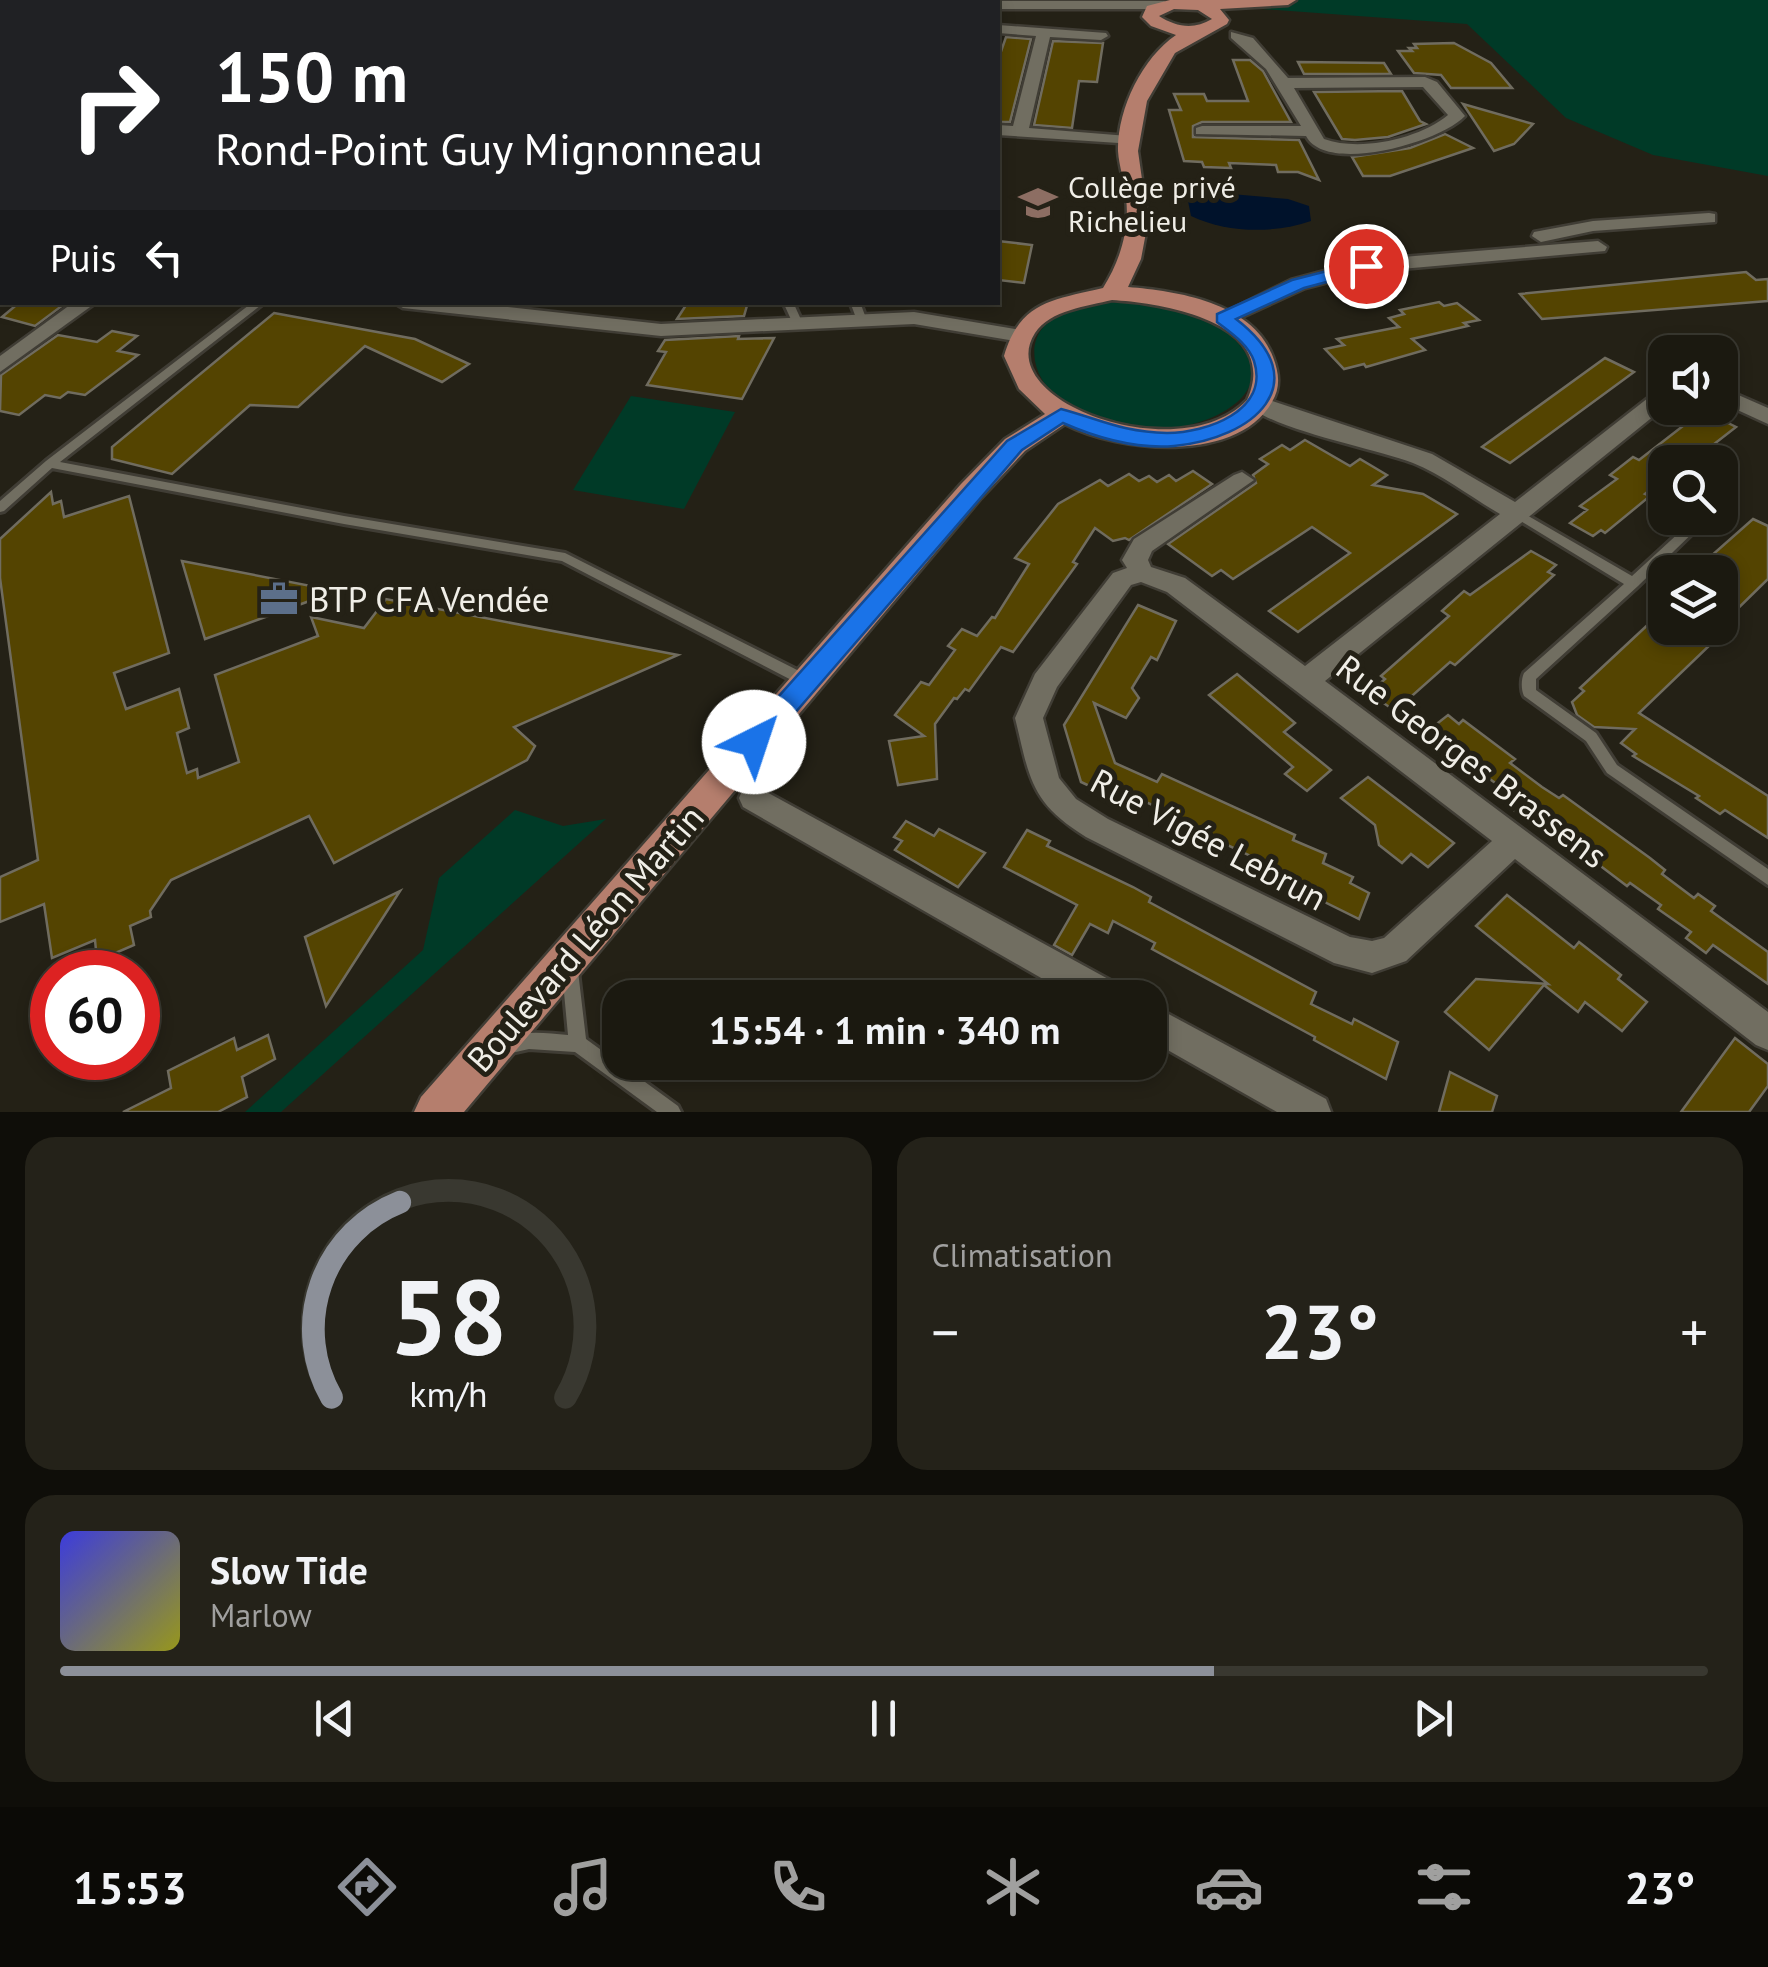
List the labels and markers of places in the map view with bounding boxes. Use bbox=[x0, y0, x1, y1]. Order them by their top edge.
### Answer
place label: Collège privé Richelieu bbox=[1068, 167, 1236, 240]
school or university icon: Collège privé Richelieu bbox=[1017, 182, 1059, 224]
pin bbox=[1324, 224, 1409, 309]
place label: BTP CFA Vendée bbox=[309, 576, 550, 622]
office icon: BTP CFA Vendée bbox=[258, 578, 300, 620]

